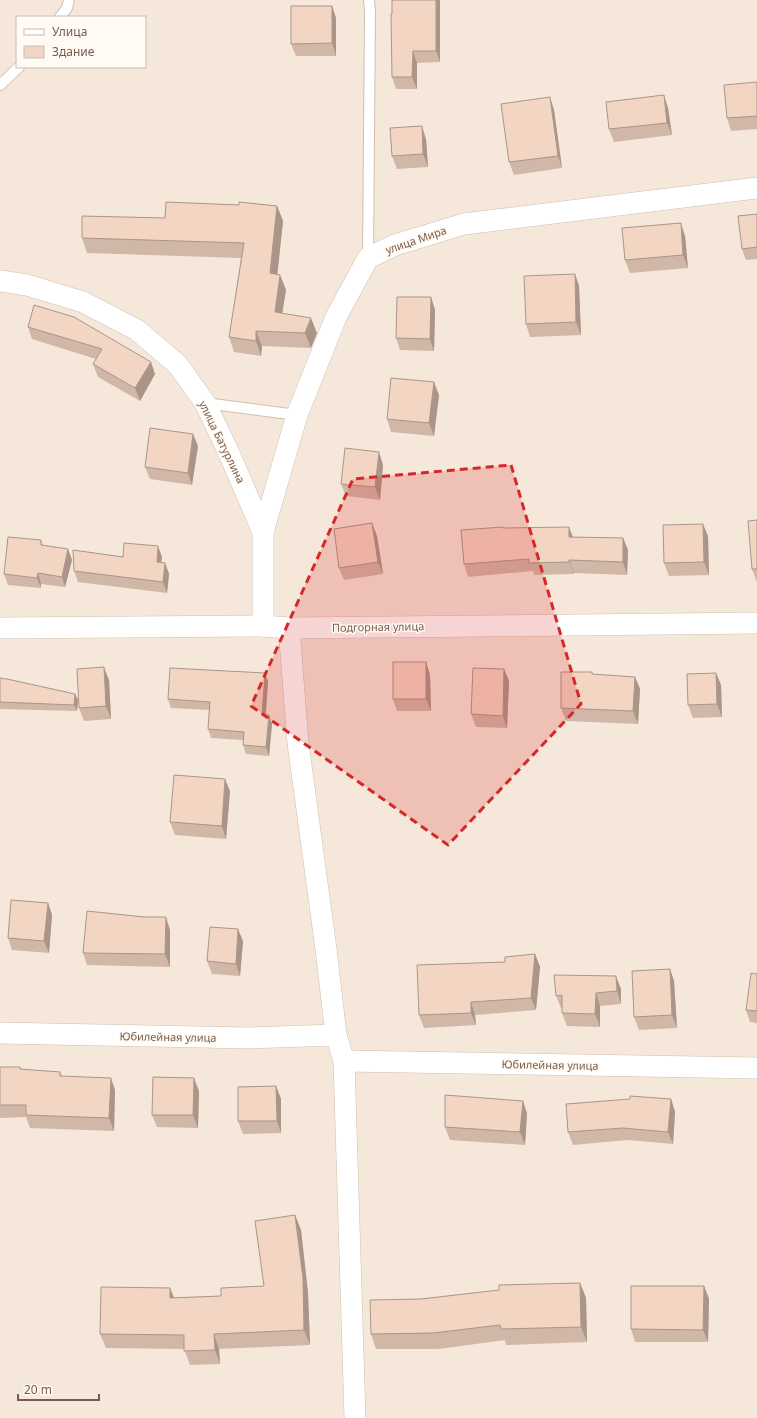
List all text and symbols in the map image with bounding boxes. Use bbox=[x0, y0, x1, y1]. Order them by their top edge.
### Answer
legend bbox=[16, 16, 146, 68]
text: Улица bbox=[52, 23, 87, 40]
text: Здание bbox=[52, 43, 95, 60]
street label: улица Мира bbox=[383, 222, 448, 257]
street label: улица Батурлина bbox=[196, 398, 249, 486]
street label: Подгорная улица bbox=[332, 618, 424, 635]
street label: Юбилейная улица bbox=[119, 1028, 217, 1045]
street label: Юбилейная улица bbox=[501, 1056, 599, 1073]
scale bar bbox=[18, 1376, 99, 1402]
text: 20 m bbox=[24, 1381, 52, 1398]

